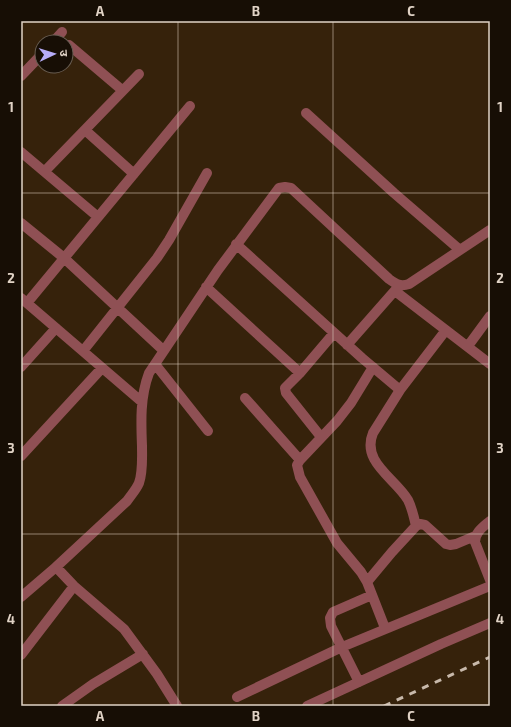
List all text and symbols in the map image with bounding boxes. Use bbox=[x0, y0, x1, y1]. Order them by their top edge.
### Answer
text: A bbox=[96, 3, 105, 19]
text: B bbox=[252, 3, 260, 19]
text: C bbox=[407, 3, 415, 19]
north arrow bbox=[34, 34, 74, 74]
text: उ bbox=[58, 50, 71, 57]
text: 1 bbox=[8, 99, 14, 115]
text: 1 bbox=[497, 99, 503, 115]
text: 2 bbox=[7, 270, 15, 286]
text: 2 bbox=[496, 270, 504, 286]
text: 3 bbox=[7, 440, 15, 456]
text: 3 bbox=[496, 440, 504, 456]
text: 4 bbox=[7, 611, 15, 627]
text: 4 bbox=[496, 611, 504, 627]
text: A bbox=[96, 708, 105, 724]
text: B bbox=[252, 708, 260, 724]
text: C bbox=[407, 708, 415, 724]

